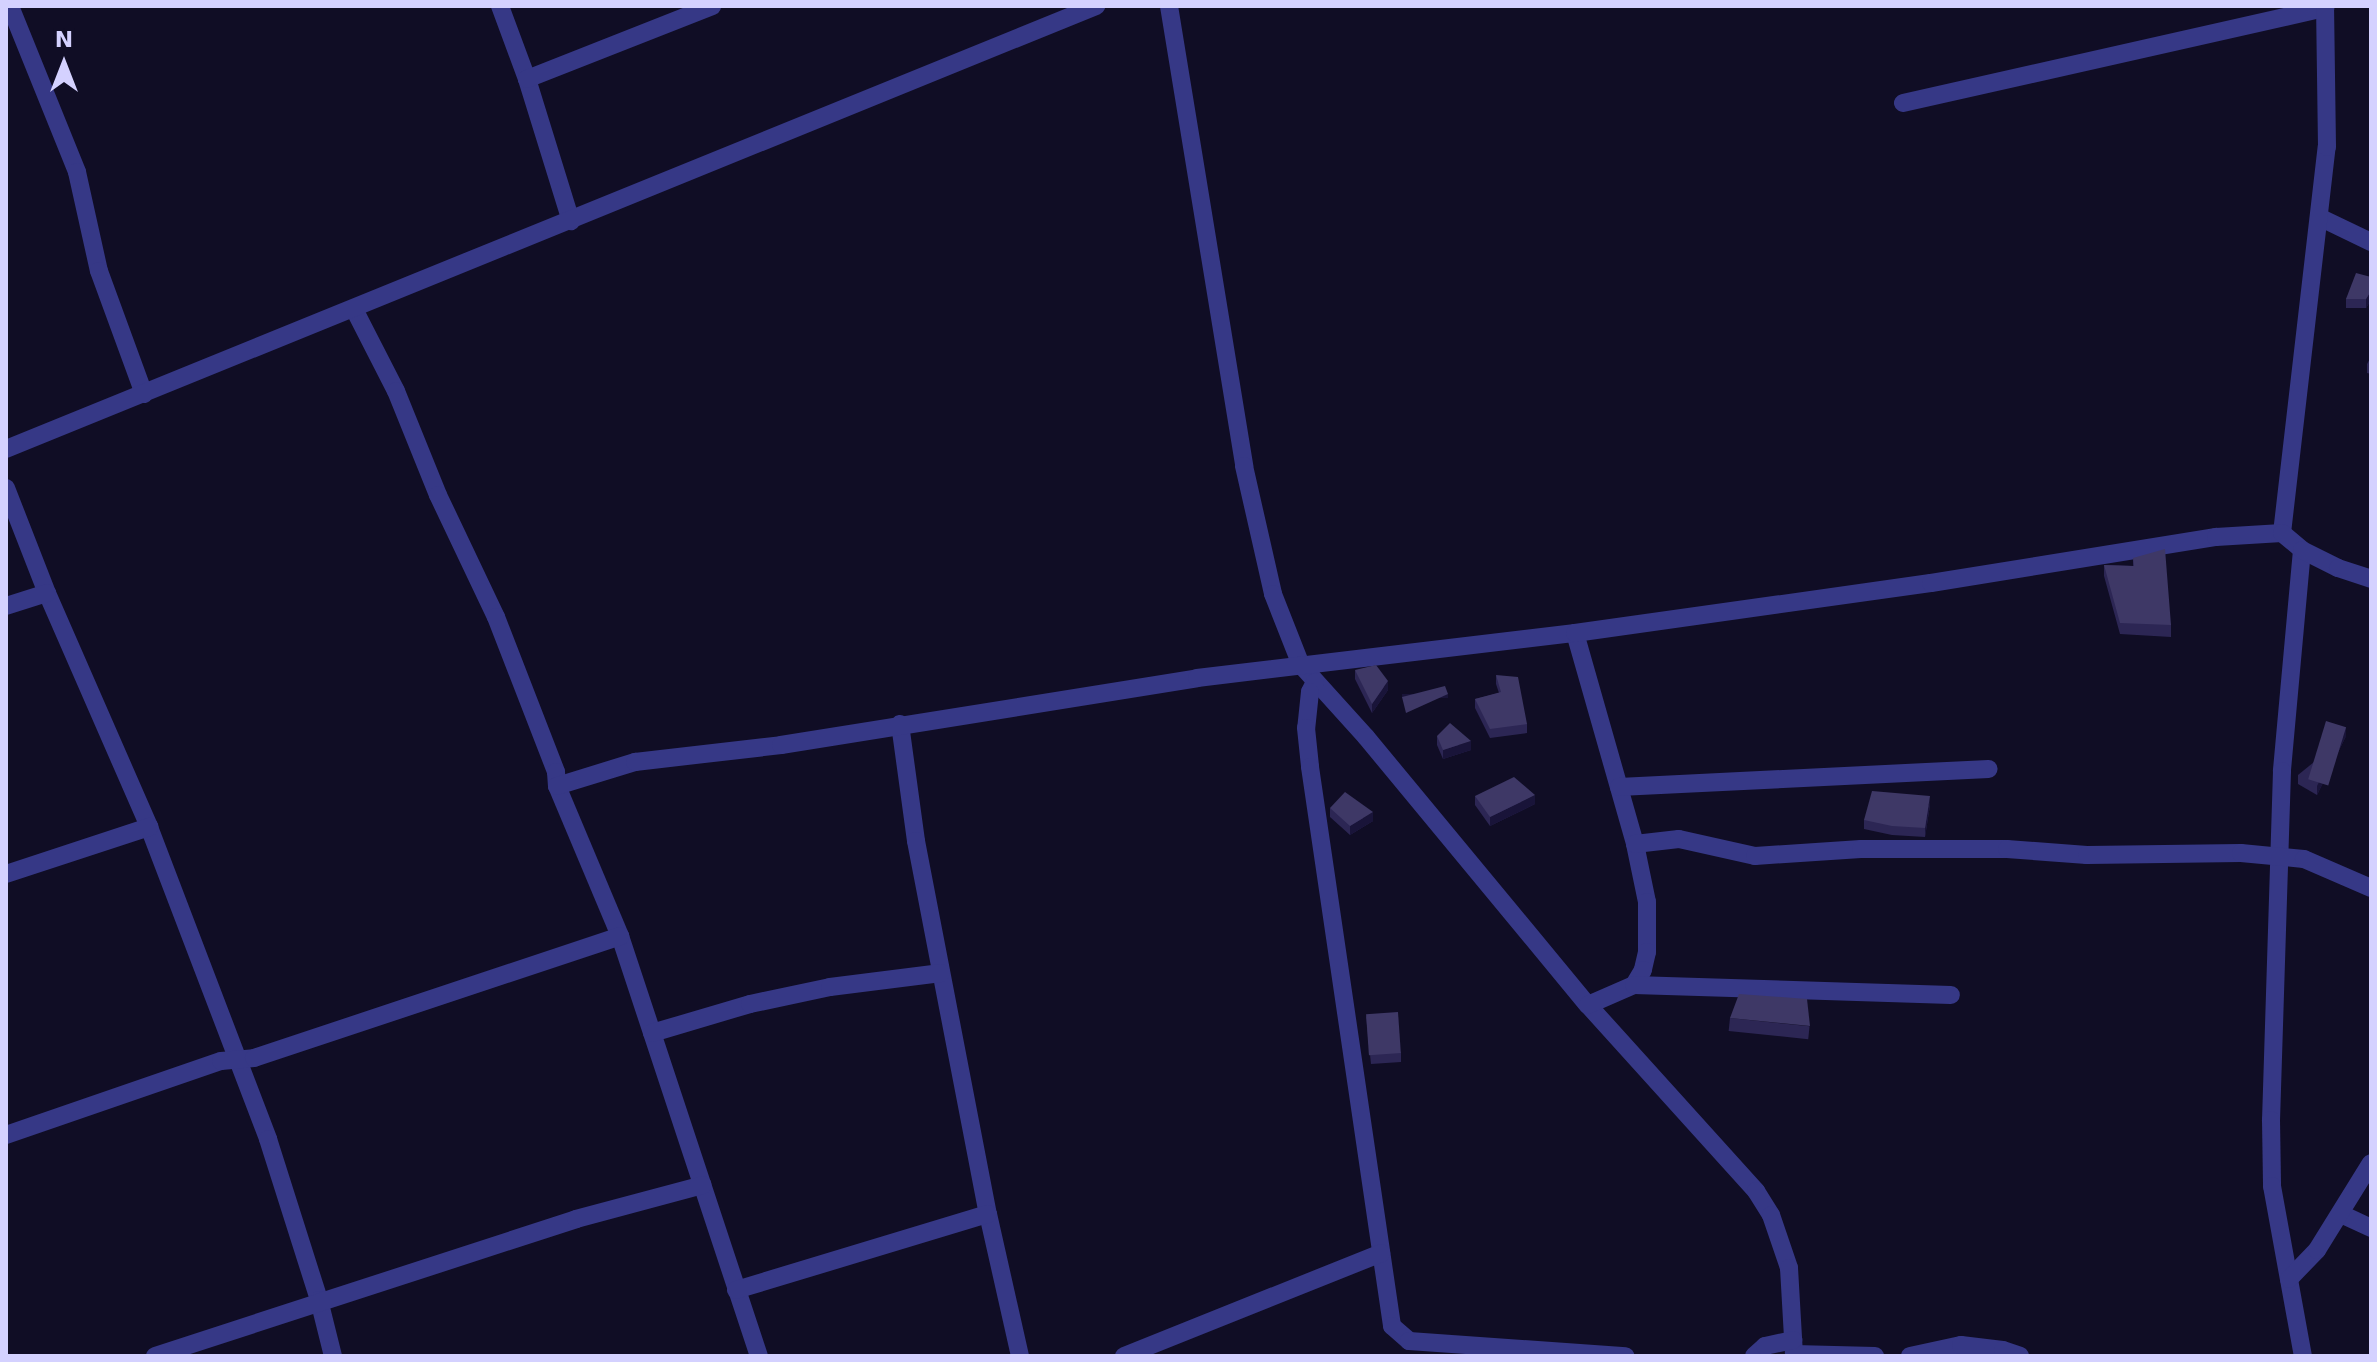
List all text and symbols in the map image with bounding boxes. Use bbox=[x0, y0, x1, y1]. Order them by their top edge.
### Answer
north arrow bbox=[24, 24, 104, 104]
text: N bbox=[55, 27, 73, 52]

